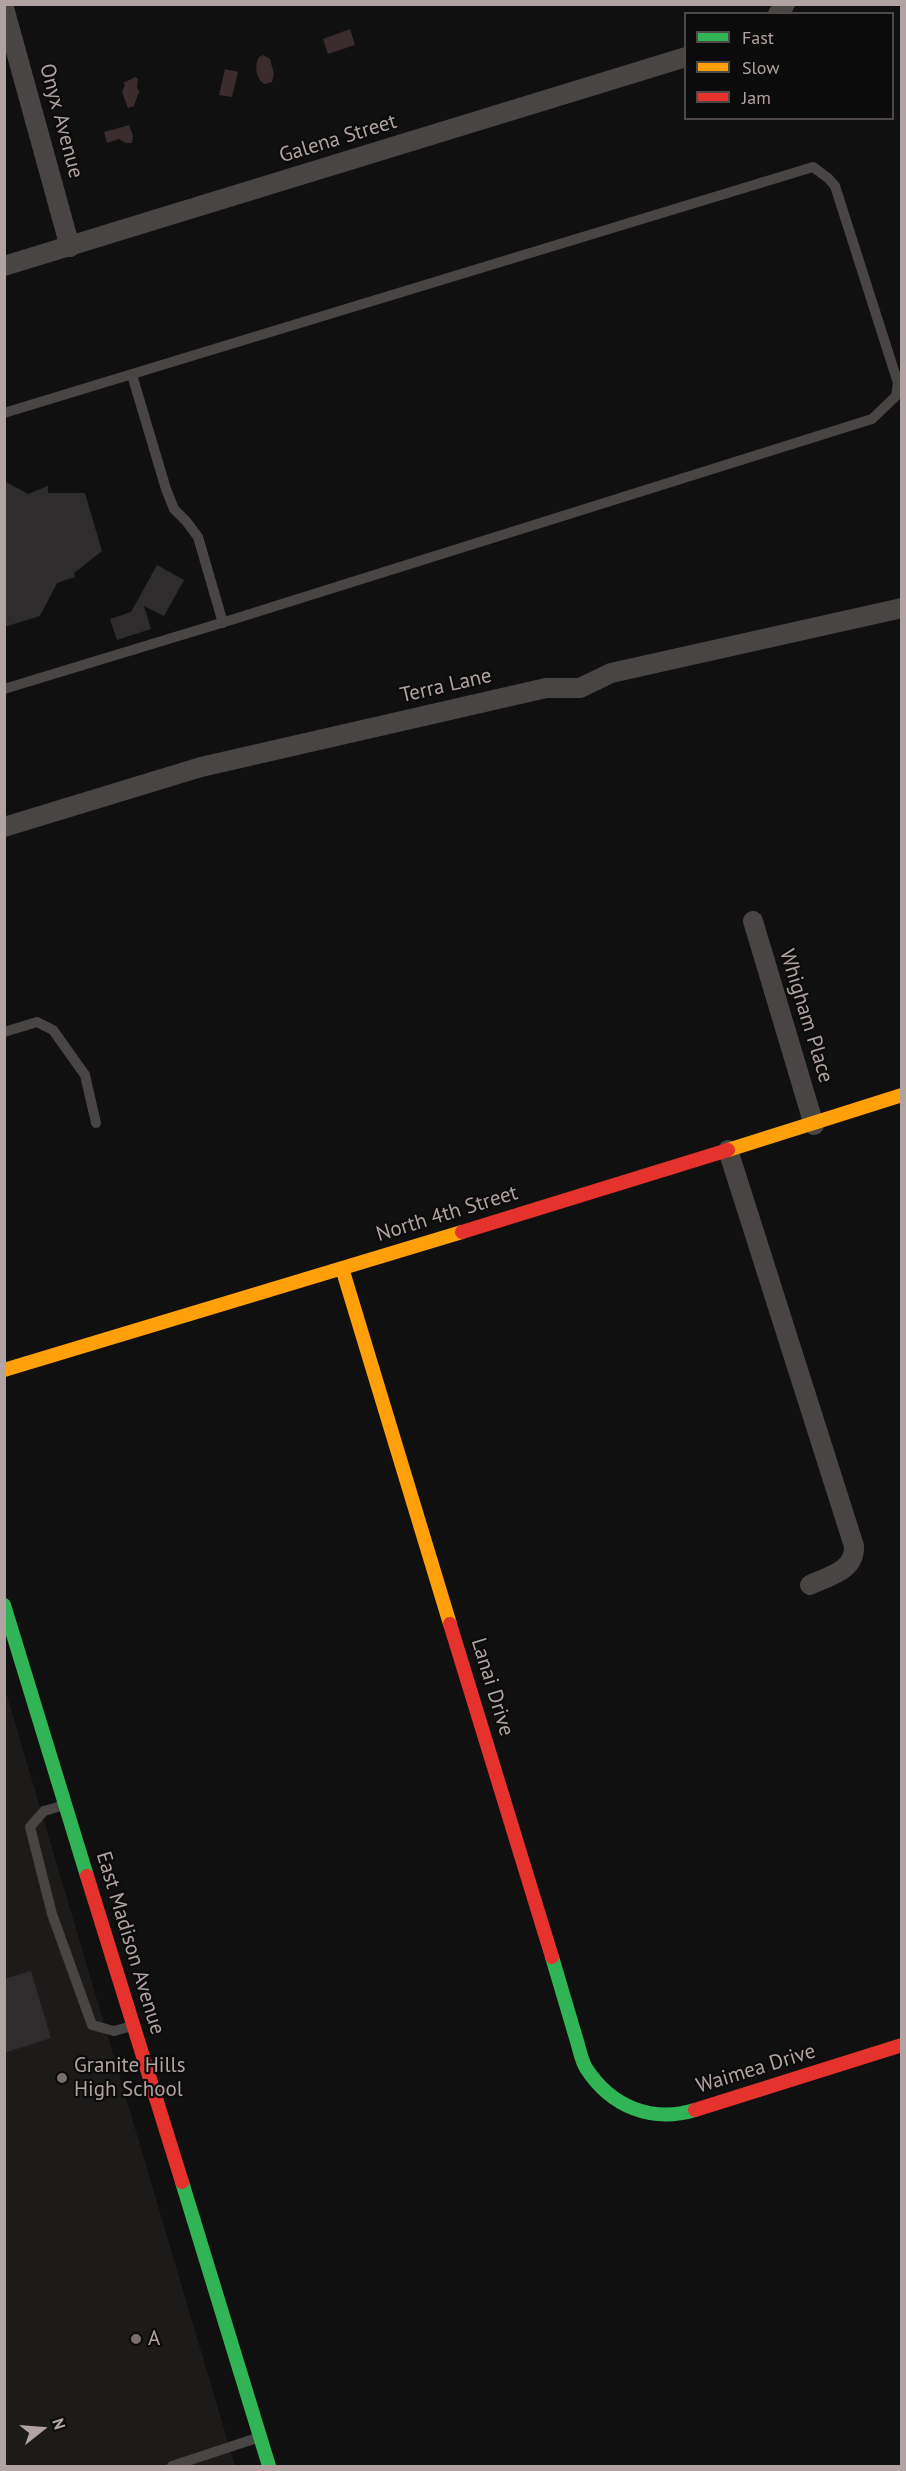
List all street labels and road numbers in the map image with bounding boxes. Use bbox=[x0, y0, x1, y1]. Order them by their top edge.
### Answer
street label: Onyx Avenue bbox=[34, 61, 88, 181]
street label: Galena Street bbox=[276, 109, 400, 169]
street label: Terra Lane bbox=[398, 663, 494, 709]
street label: Whigham Place bbox=[774, 946, 838, 1086]
street label: North 4th Street bbox=[373, 1181, 521, 1247]
street label: Lanai Drive bbox=[465, 1635, 519, 1739]
street label: East Madison Avenue bbox=[90, 1848, 170, 2038]
street label: Waimea Drive bbox=[693, 2039, 819, 2099]

